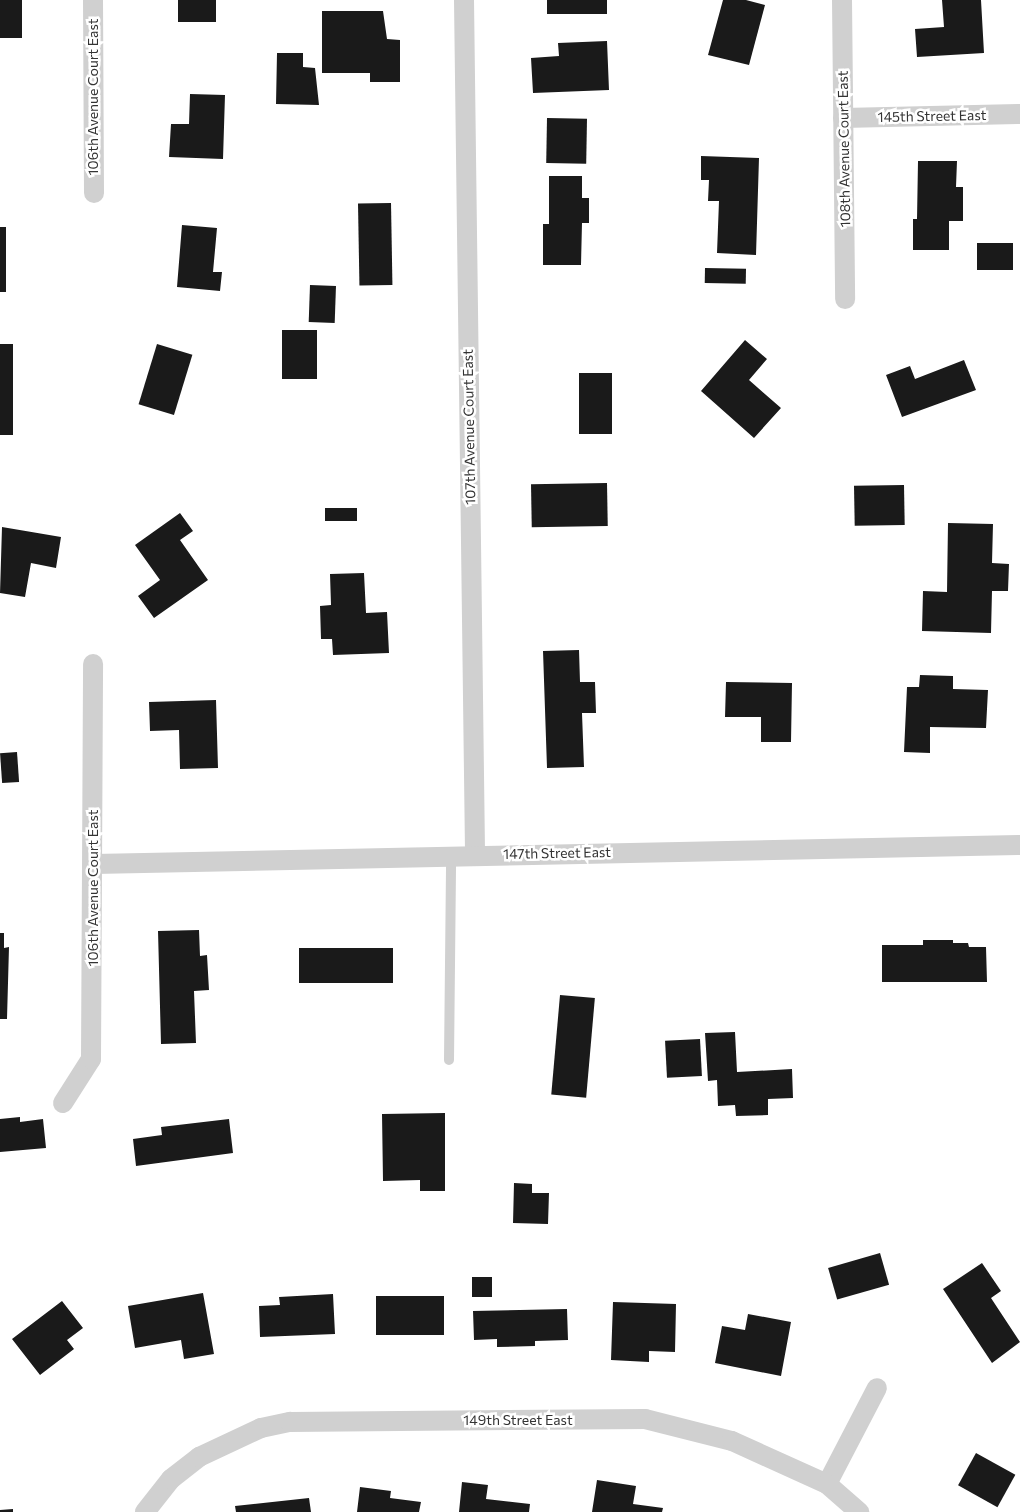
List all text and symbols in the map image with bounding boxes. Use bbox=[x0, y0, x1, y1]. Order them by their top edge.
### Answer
street label: 106th Avenue Court East bbox=[85, 19, 101, 175]
street label: 108th Avenue Court East bbox=[834, 70, 854, 228]
street label: 145th Street East bbox=[877, 107, 987, 125]
street label: 107th Avenue Court East bbox=[459, 349, 479, 505]
street label: 106th Avenue Court East bbox=[85, 810, 101, 966]
street label: 147th Street East bbox=[503, 844, 611, 862]
street label: 149th Street East bbox=[463, 1412, 573, 1428]

